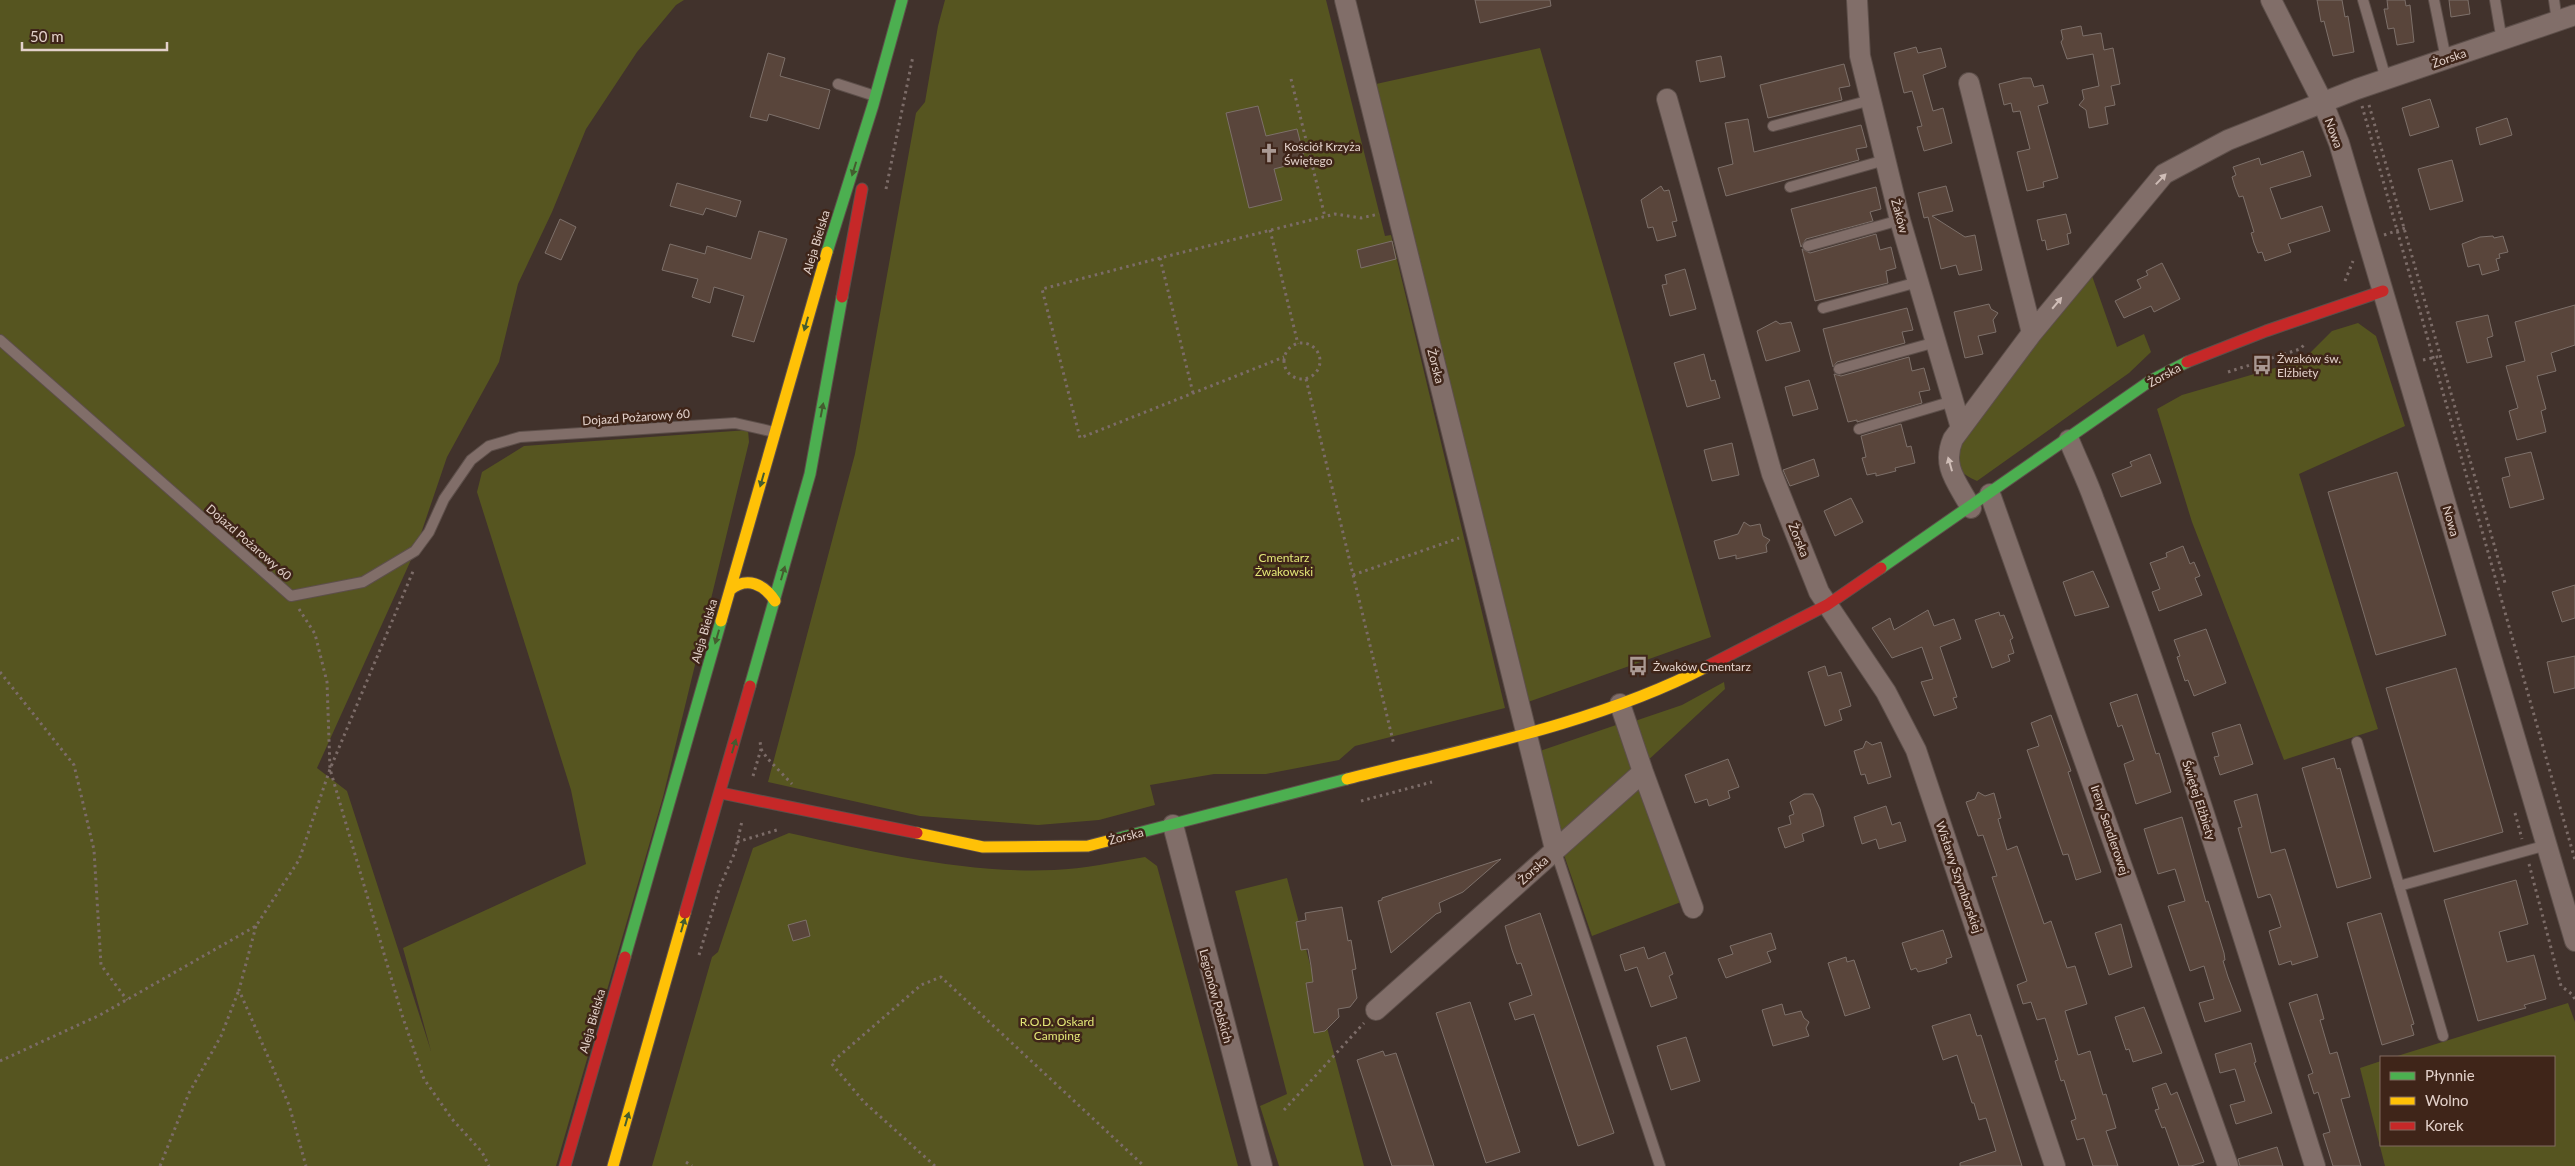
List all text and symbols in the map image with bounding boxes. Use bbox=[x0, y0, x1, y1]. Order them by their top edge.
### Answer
scale bar bbox=[22, 20, 168, 52]
text: 50 m bbox=[30, 27, 64, 45]
street label: Żorska bbox=[2430, 45, 2468, 71]
street label: Nowa bbox=[2322, 116, 2346, 150]
place label: Kościół Krzyża Świętego bbox=[1284, 139, 1361, 168]
church icon: Kościół Krzyża Świętego bbox=[1258, 142, 1280, 164]
one-way arrow bbox=[849, 161, 857, 176]
one-way arrow bbox=[2155, 173, 2167, 185]
street label: Żaków bbox=[1888, 197, 1912, 235]
street label: Aleja Bielska bbox=[799, 208, 833, 276]
one-way arrow bbox=[2051, 298, 2063, 310]
one-way arrow bbox=[802, 317, 810, 332]
street label: Żorska bbox=[1424, 347, 1448, 385]
place label: Żwaków św. Elżbiety bbox=[2277, 351, 2341, 380]
bus stop icon: Żwaków św. Elżbiety bbox=[2251, 354, 2273, 376]
street label: Żorska bbox=[2145, 360, 2183, 390]
one-way arrow bbox=[818, 401, 826, 417]
street label: Dojazd Pożarowy 60 bbox=[582, 406, 690, 428]
one-way arrow bbox=[1946, 456, 1954, 472]
one-way arrow bbox=[757, 473, 765, 488]
street label: Dojazd Pożarowy 60 bbox=[203, 501, 295, 583]
street label: Nowa bbox=[2440, 504, 2462, 538]
street label: Żorska bbox=[1785, 521, 1813, 559]
park label: Cmentarz Żwakowski bbox=[1255, 550, 1313, 579]
one-way arrow bbox=[779, 566, 787, 581]
street label: Aleja Bielska bbox=[688, 597, 720, 665]
one-way arrow bbox=[712, 629, 720, 644]
bus stop icon: Żwaków Cmentarz bbox=[1627, 655, 1649, 677]
place label: Żwaków Cmentarz bbox=[1653, 659, 1751, 674]
one-way arrow bbox=[730, 739, 738, 754]
street label: Świętej Elżbiety bbox=[2179, 758, 2219, 843]
street label: Ireny Sendlerowej bbox=[2088, 783, 2132, 877]
street label: Wisławy Szymborskiej bbox=[1933, 819, 1985, 935]
street label: Żorska bbox=[1107, 824, 1145, 848]
street label: Żorska bbox=[1515, 853, 1551, 887]
one-way arrow bbox=[679, 917, 687, 932]
street label: Legionów Polskich bbox=[1196, 947, 1236, 1045]
street label: Aleja Bielska bbox=[576, 987, 608, 1055]
park label: R.O.D. Oskard Camping bbox=[1020, 1014, 1094, 1043]
legend bbox=[2380, 1056, 2555, 1146]
text: Płynnie bbox=[2425, 1066, 2475, 1084]
text: Wolno bbox=[2425, 1091, 2469, 1109]
one-way arrow bbox=[623, 1112, 631, 1127]
text: Korek bbox=[2425, 1116, 2464, 1134]

